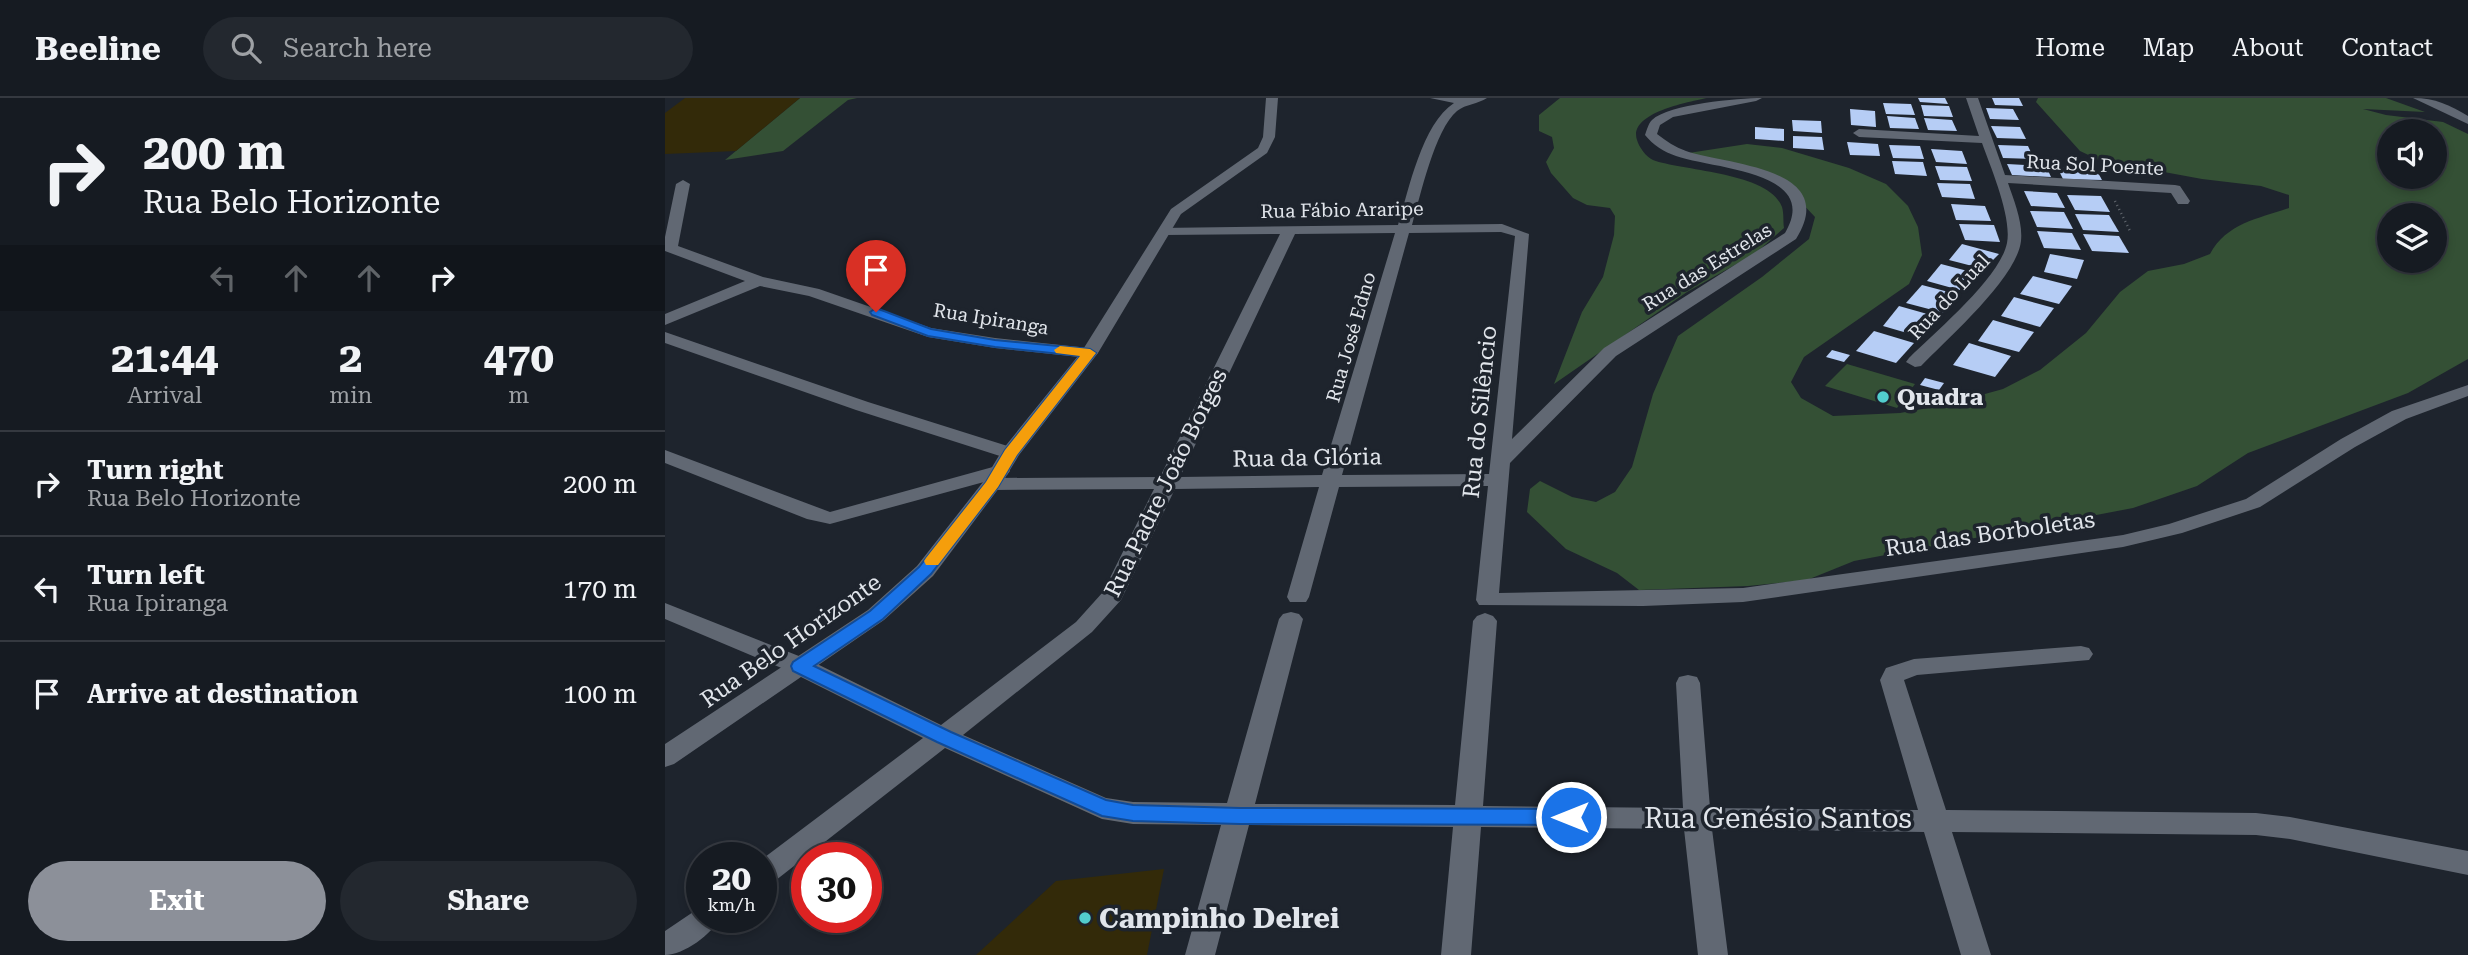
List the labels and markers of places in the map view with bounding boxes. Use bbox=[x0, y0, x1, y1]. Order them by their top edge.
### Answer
pin bbox=[846, 240, 906, 312]
place label: Quadra bbox=[1897, 384, 1984, 411]
marker: Quadra bbox=[1875, 389, 1891, 405]
place label: Campinho Delrei bbox=[1099, 902, 1339, 935]
marker: Campinho Delrei bbox=[1077, 910, 1093, 926]

